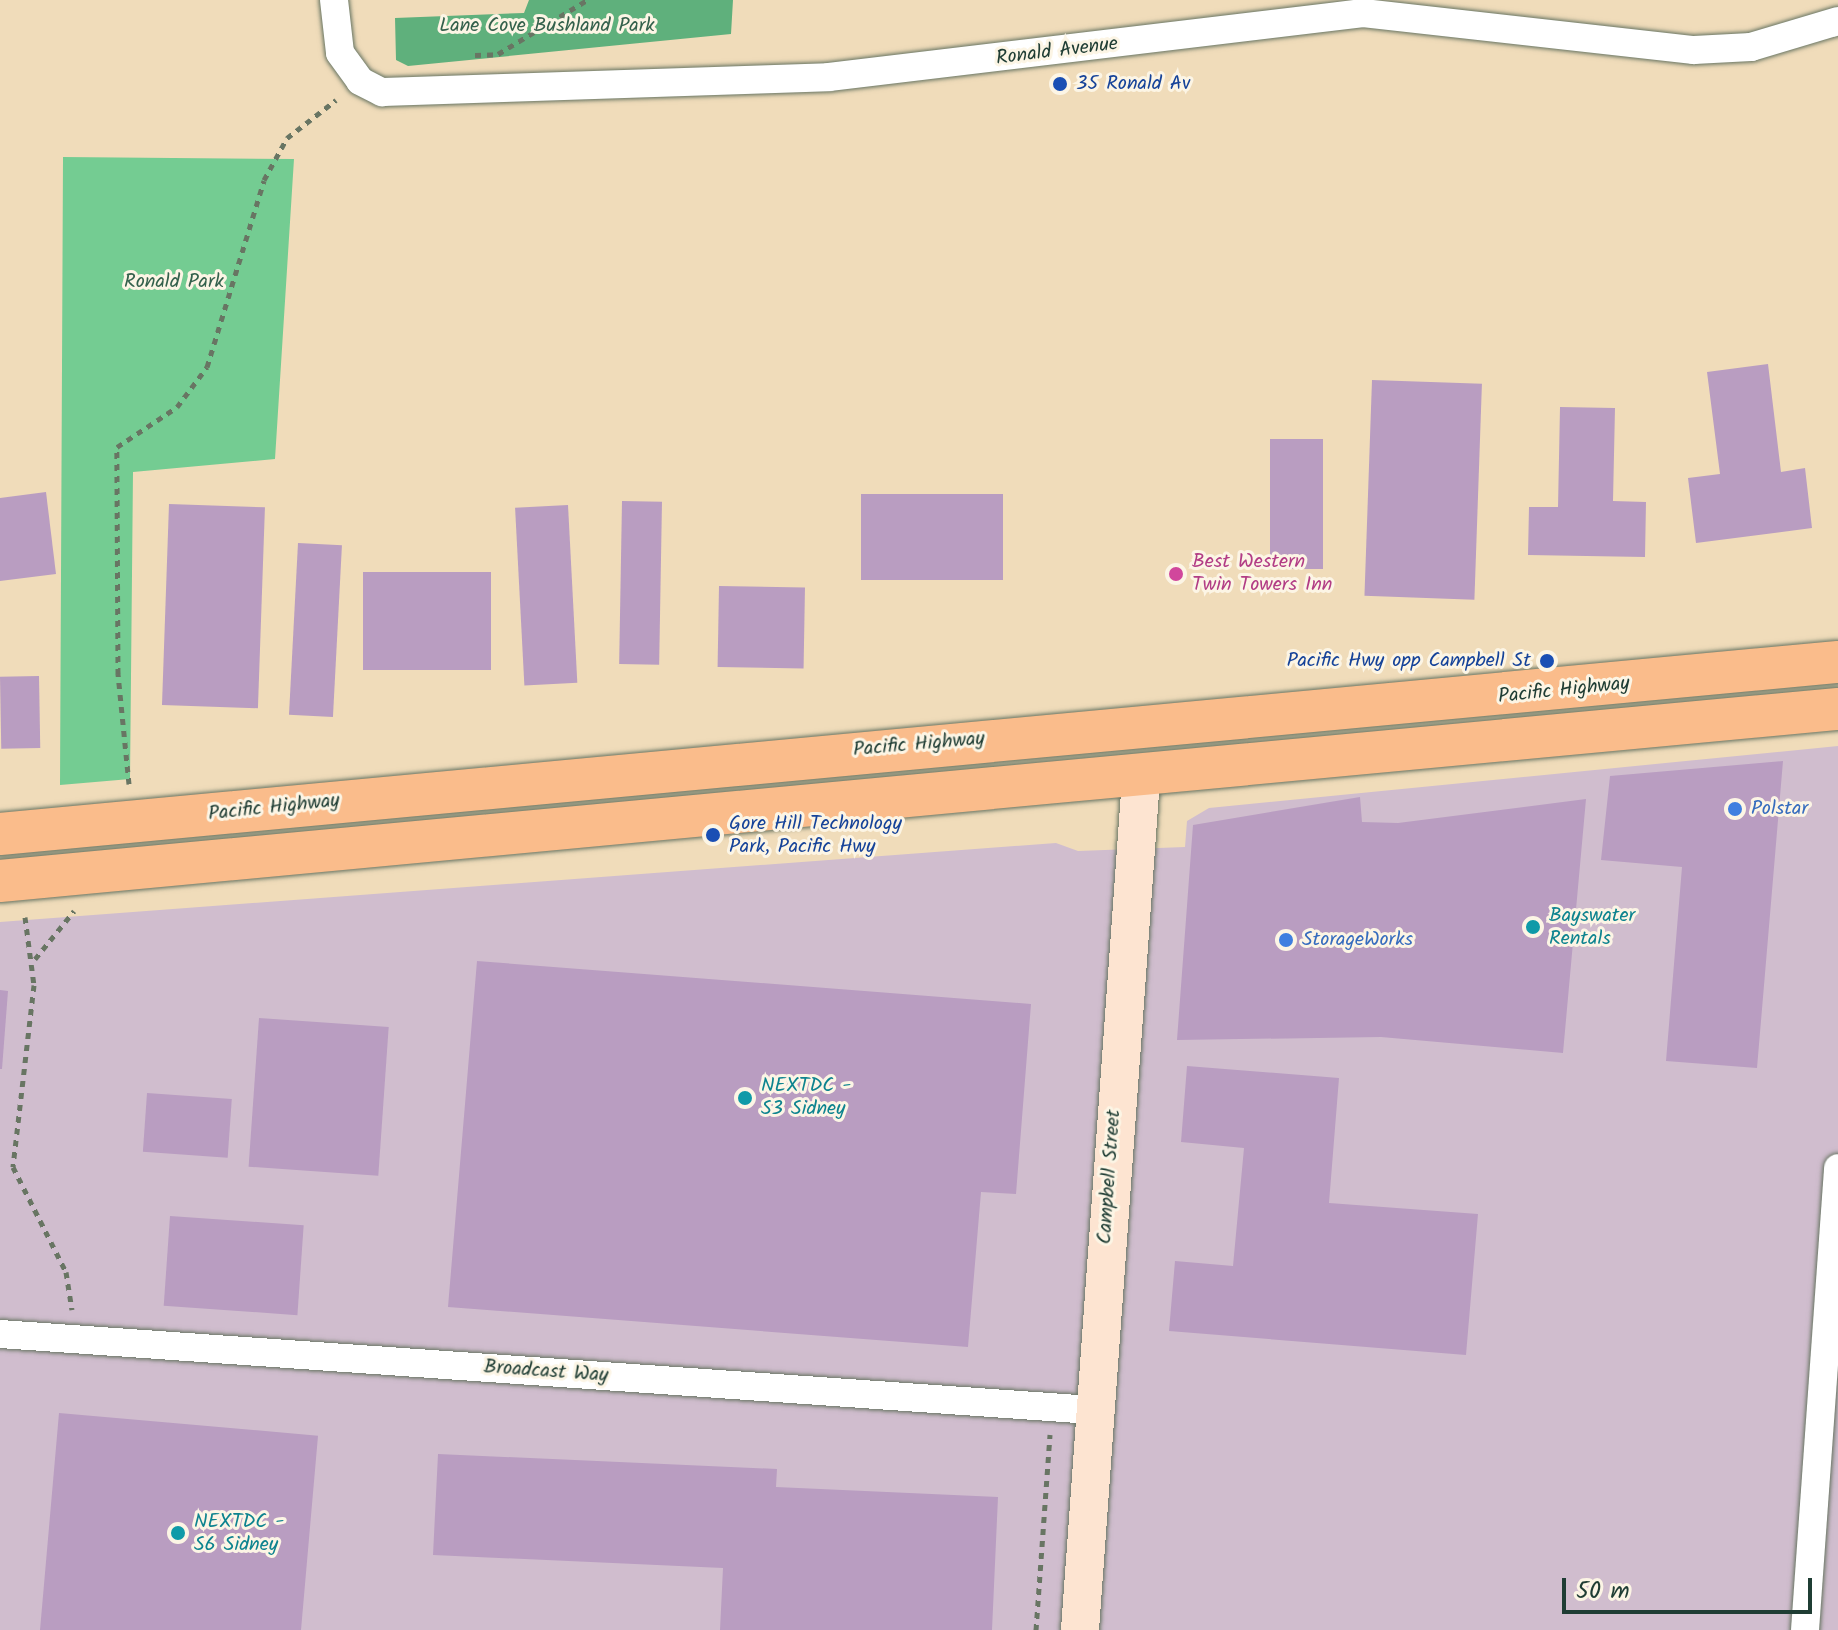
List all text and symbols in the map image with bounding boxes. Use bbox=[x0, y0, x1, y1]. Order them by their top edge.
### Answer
park label: Lane Cove Bushland Park bbox=[439, 14, 655, 38]
street label: Ronald Avenue bbox=[995, 33, 1119, 71]
place label: 35 Ronald Av bbox=[1076, 72, 1190, 96]
marker: 35 Ronald Av bbox=[1051, 75, 1069, 93]
park label: Ronald Park bbox=[124, 270, 224, 294]
place label: Best Western Twin Towers Inn bbox=[1192, 550, 1332, 597]
marker: Best Western Twin Towers Inn bbox=[1167, 565, 1185, 583]
place label: Pacific Hwy opp Campbell St bbox=[1287, 649, 1531, 673]
marker: Pacific Hwy opp Campbell St bbox=[1538, 652, 1556, 670]
street label: Pacific Highway bbox=[1497, 672, 1631, 710]
street label: Pacific Highway bbox=[852, 727, 986, 763]
street label: Pacific Highway bbox=[207, 789, 341, 827]
place label: Polstar bbox=[1751, 797, 1808, 821]
marker: Polstar bbox=[1726, 800, 1744, 818]
place label: Gore Hill Technology Park, Pacific Hwy bbox=[729, 812, 902, 859]
marker: Gore Hill Technology Park, Pacific Hwy bbox=[704, 826, 722, 844]
place label: Bayswater Rentals bbox=[1549, 904, 1635, 951]
marker: Bayswater Rentals bbox=[1524, 918, 1542, 936]
place label: StorageWorks bbox=[1302, 928, 1413, 952]
marker: StorageWorks bbox=[1277, 931, 1295, 949]
place label: NEXTDC - S3 Sidney bbox=[761, 1074, 851, 1121]
marker: NEXTDC - S3 Sidney bbox=[736, 1089, 754, 1107]
street label: Campbell Street bbox=[1093, 1109, 1127, 1245]
street label: Broadcast Way bbox=[483, 1356, 609, 1388]
place label: NEXTDC - S6 Sidney bbox=[194, 1510, 284, 1557]
marker: NEXTDC - S6 Sidney bbox=[169, 1524, 187, 1542]
scale bar bbox=[1566, 1562, 1816, 1612]
text: 50 m bbox=[1576, 1572, 1630, 1611]

